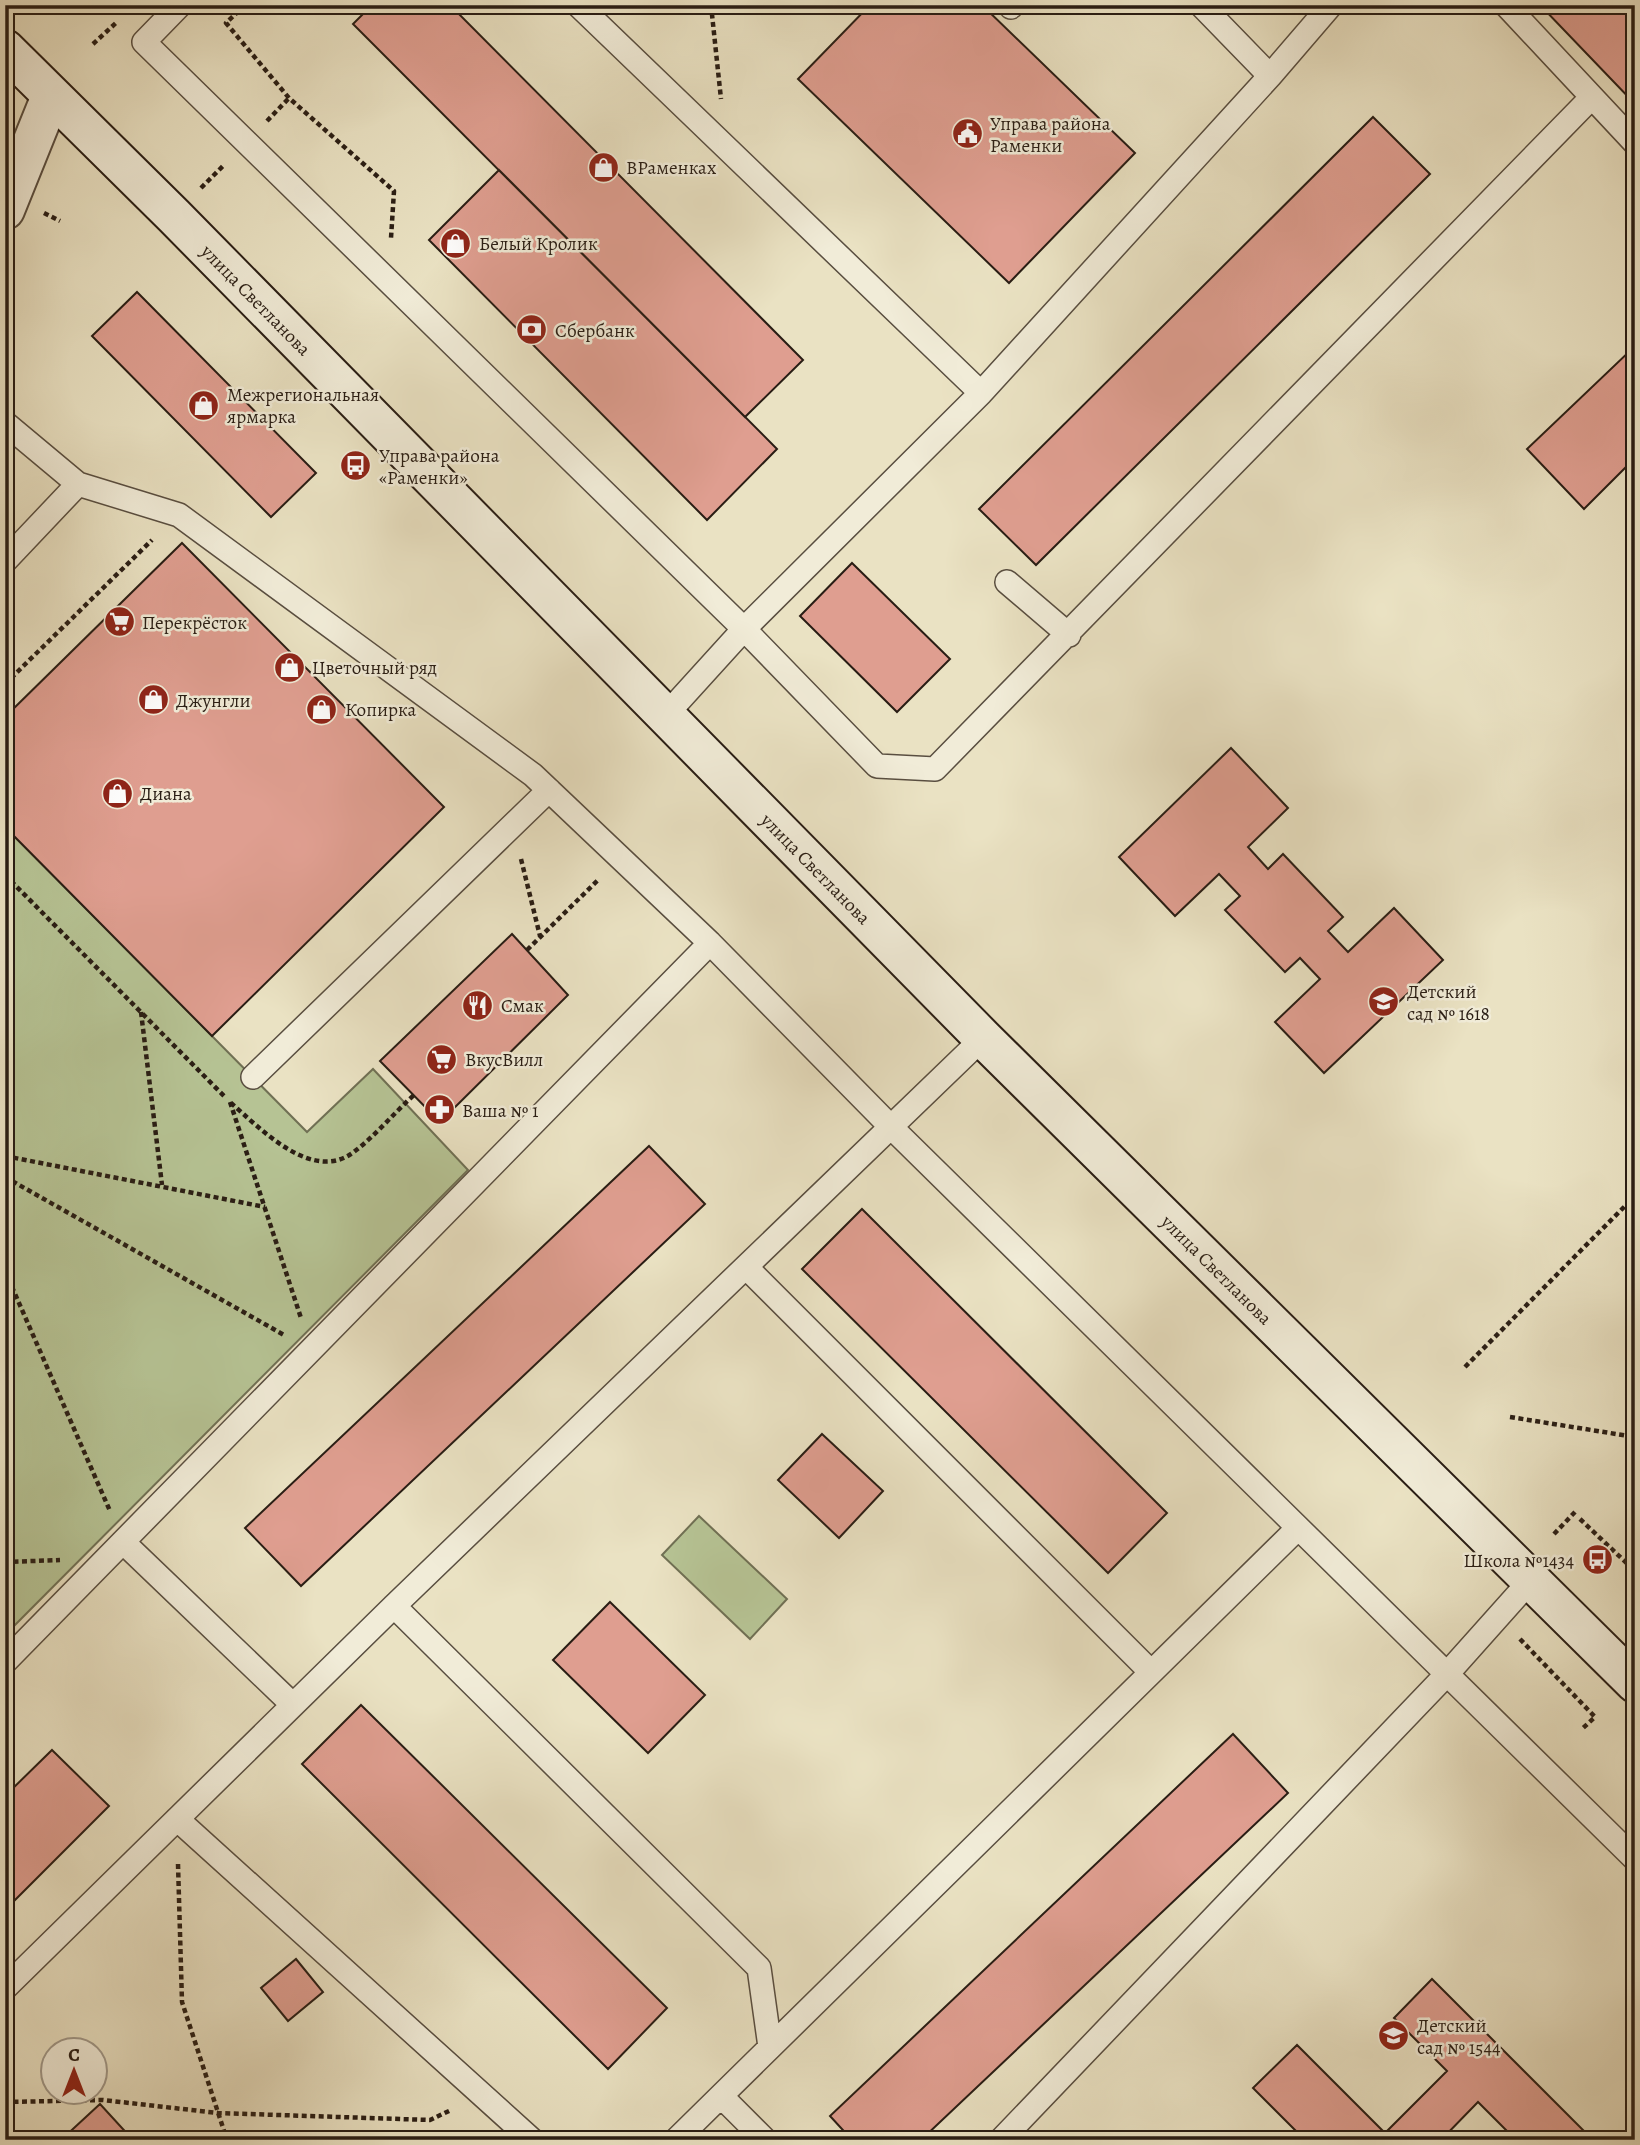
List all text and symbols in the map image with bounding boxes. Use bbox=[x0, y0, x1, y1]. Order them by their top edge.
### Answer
place label: Управа района Раменки bbox=[990, 111, 1111, 159]
public building icon: Управа района Раменки bbox=[950, 117, 984, 151]
shop icon: ВРаменках bbox=[586, 150, 620, 184]
place label: ВРаменках bbox=[626, 155, 717, 181]
shop icon: Белый Кролик bbox=[439, 226, 473, 260]
place label: Белый Кролик bbox=[479, 231, 598, 257]
street label: улица Светланова bbox=[194, 238, 317, 362]
bank icon: Сбербанк bbox=[515, 313, 549, 347]
place label: Сбербанк bbox=[555, 318, 635, 344]
place label: Межрегиональная ярмарка bbox=[227, 382, 379, 430]
shop icon: Межрегиональная ярмарка bbox=[187, 388, 221, 422]
place label: Управа района «Раменки» bbox=[379, 443, 500, 491]
bus stop icon: Управа района «Раменки» bbox=[339, 449, 373, 483]
supermarket icon: Перекрёсток bbox=[102, 605, 136, 639]
place label: Перекрёсток bbox=[142, 610, 247, 636]
shop icon: Цветочный ряд bbox=[272, 650, 306, 684]
place label: Цветочный ряд bbox=[312, 655, 437, 681]
shop icon: Джунгли bbox=[136, 683, 170, 717]
place label: Джунгли bbox=[176, 688, 251, 714]
shop icon: Копирка bbox=[305, 692, 339, 726]
place label: Копирка bbox=[345, 697, 417, 723]
shop icon: Диана bbox=[100, 776, 134, 810]
place label: Диана bbox=[140, 781, 192, 807]
street label: улица Светланова bbox=[754, 807, 876, 931]
place label: Детский сад № 1618 bbox=[1407, 979, 1490, 1027]
school or university icon: Детский сад № 1618 bbox=[1367, 985, 1401, 1019]
restaurant icon: Смак bbox=[461, 988, 495, 1022]
place label: Смак bbox=[501, 993, 544, 1019]
supermarket icon: ВкусВилл bbox=[425, 1042, 459, 1076]
place label: ВкусВилл bbox=[465, 1047, 543, 1073]
pharmacy icon: Ваша № 1 bbox=[422, 1093, 456, 1127]
place label: Ваша № 1 bbox=[462, 1098, 539, 1124]
street label: улица Светланова bbox=[1154, 1209, 1278, 1331]
bus stop icon: Школа №1434 bbox=[1580, 1543, 1614, 1577]
place label: Школа №1434 bbox=[1463, 1548, 1574, 1574]
place label: Детский сад № 1544 bbox=[1417, 2013, 1501, 2061]
school or university icon: Детский сад № 1544 bbox=[1377, 2019, 1411, 2053]
north arrow bbox=[38, 2036, 108, 2106]
text: С bbox=[68, 2042, 80, 2068]

